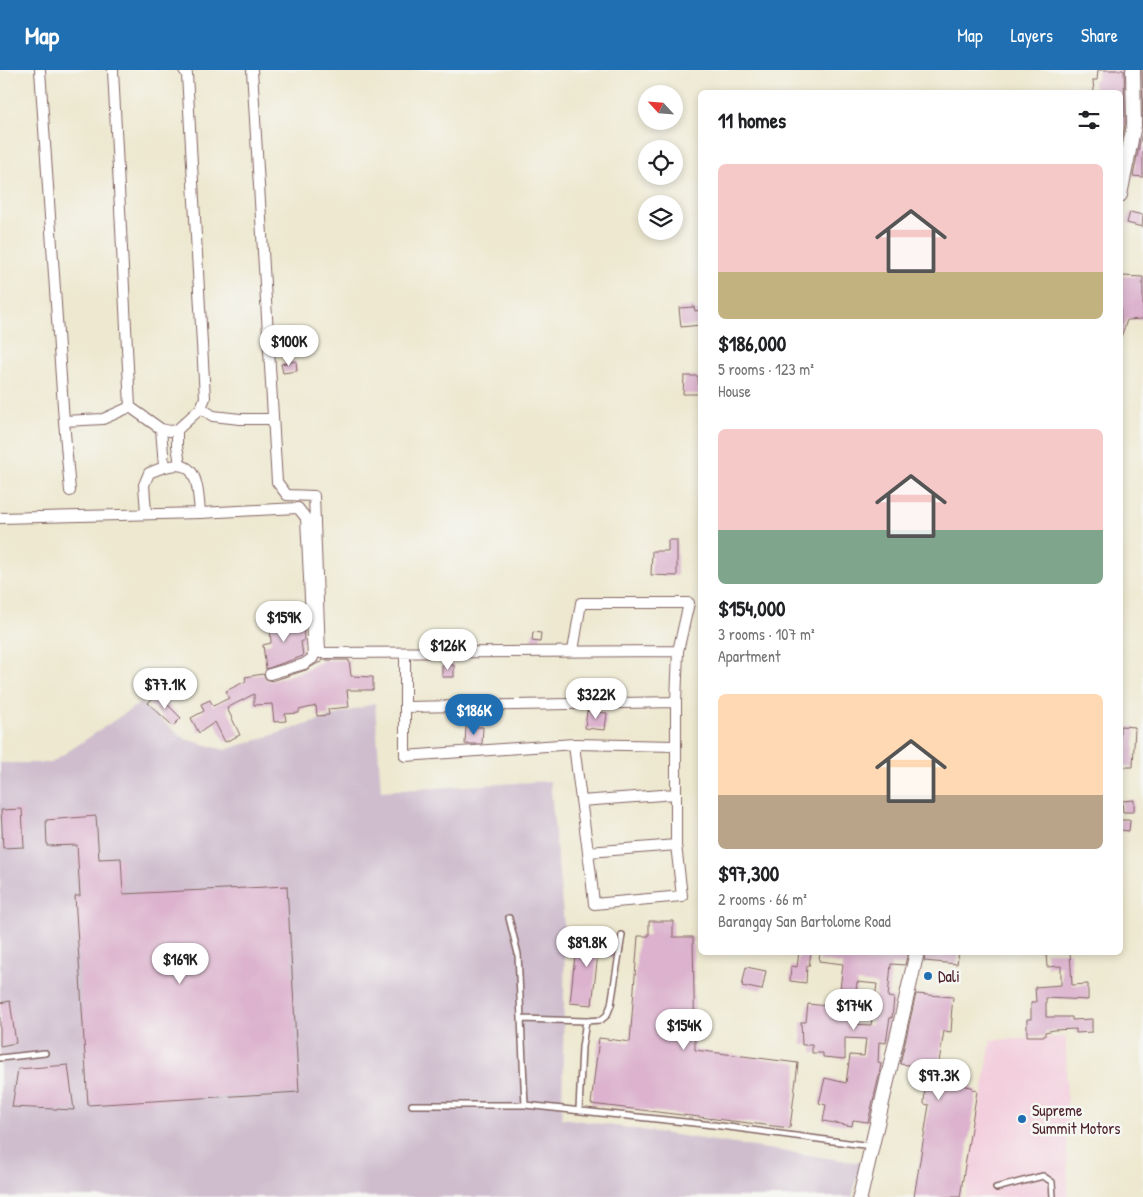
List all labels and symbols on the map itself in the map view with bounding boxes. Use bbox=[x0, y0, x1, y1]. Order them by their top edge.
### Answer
north arrow bbox=[638, 85, 682, 130]
pin: $100K bbox=[254, 324, 324, 367]
pin: $159K bbox=[249, 600, 319, 643]
pin: $126K bbox=[413, 628, 483, 671]
pin: $77.1K bbox=[124, 668, 206, 710]
pin: $322K bbox=[561, 678, 631, 720]
pin: $186K bbox=[439, 694, 509, 736]
pin: $89.8K bbox=[546, 926, 628, 968]
pin: $169K bbox=[145, 942, 215, 985]
place label: Dali bbox=[938, 965, 960, 987]
marker: Dali bbox=[922, 970, 934, 982]
pin: $174K bbox=[819, 988, 889, 1031]
pin: $154K bbox=[649, 1008, 719, 1051]
pin: $97.3K bbox=[898, 1058, 980, 1101]
place label: Supreme Summit Motors bbox=[1032, 1099, 1121, 1139]
marker: Supreme Summit Motors bbox=[1016, 1113, 1028, 1125]

